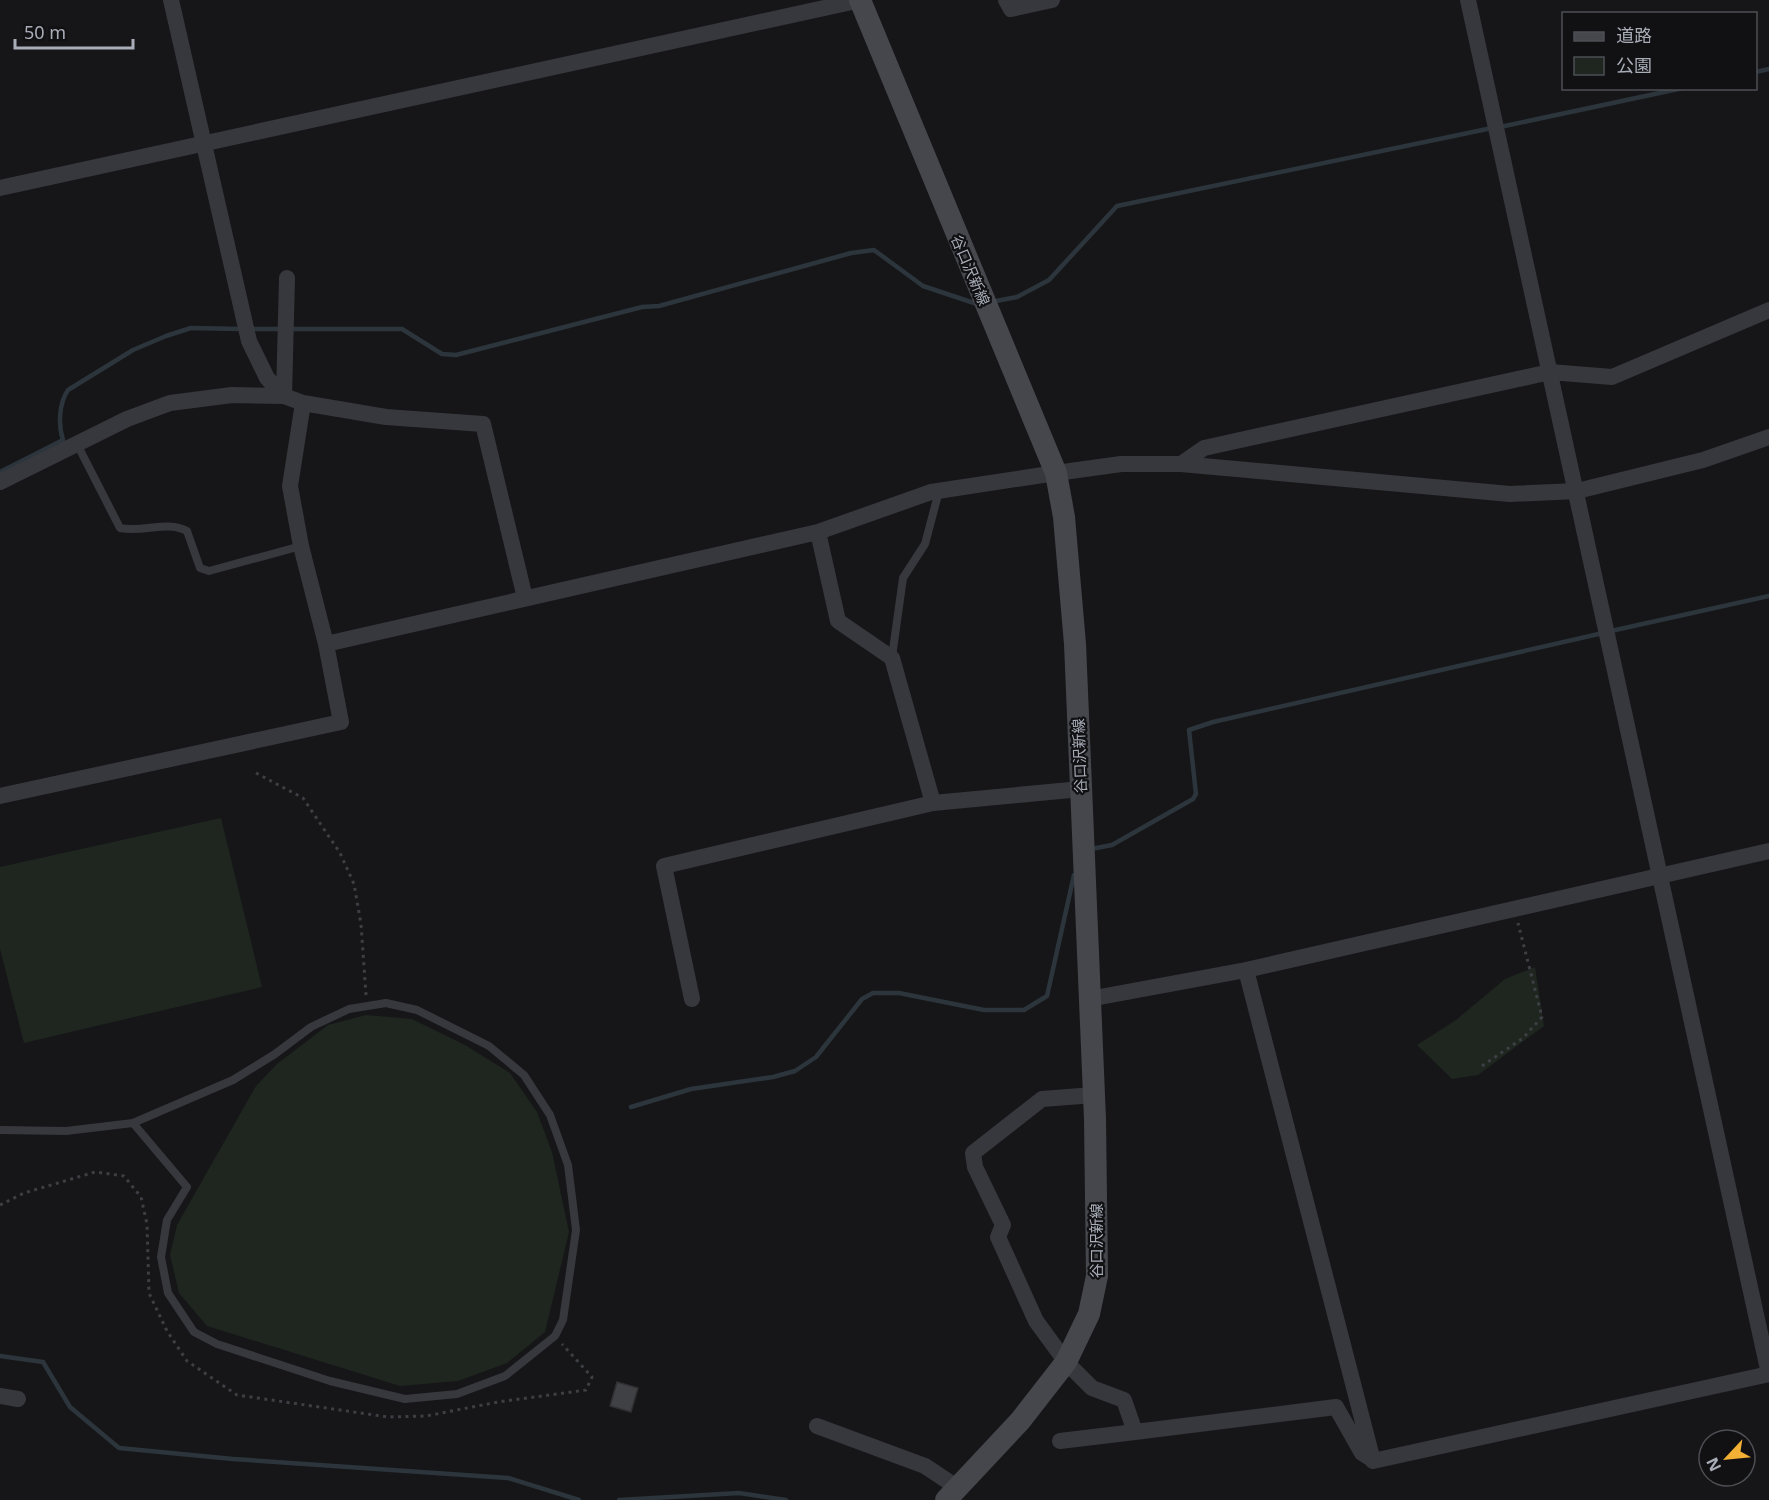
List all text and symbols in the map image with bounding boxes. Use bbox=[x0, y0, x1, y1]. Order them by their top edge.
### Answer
scale bar bbox=[15, 12, 134, 50]
legend bbox=[1562, 12, 1757, 90]
text: 50 m bbox=[24, 20, 66, 44]
text: 道路 bbox=[1616, 23, 1652, 47]
text: 公園 bbox=[1616, 53, 1652, 77]
street label: 谷口沢新線 bbox=[947, 232, 995, 308]
street label: 谷口沢新線 bbox=[1068, 718, 1090, 794]
street label: 谷口沢新線 bbox=[1086, 1203, 1106, 1279]
north arrow bbox=[1697, 1428, 1757, 1488]
text: N bbox=[1701, 1454, 1726, 1475]

